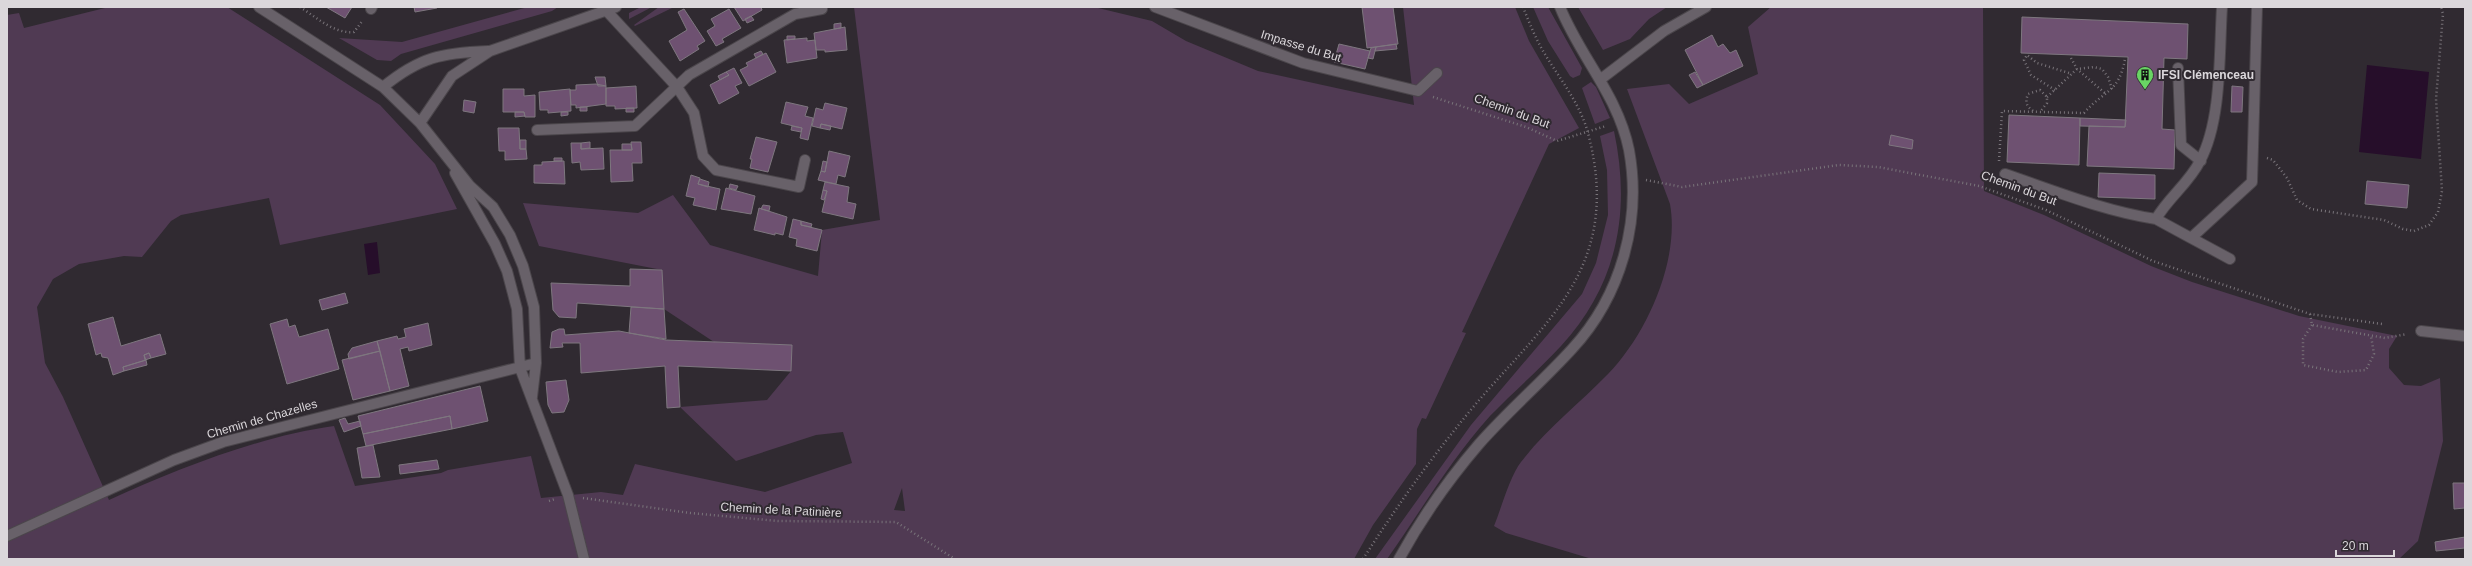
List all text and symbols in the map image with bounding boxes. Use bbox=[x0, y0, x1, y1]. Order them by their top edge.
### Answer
street label: Impasse du But bbox=[1259, 27, 1344, 65]
building icon: IFSI Clémenceau bbox=[2135, 65, 2155, 90]
place label: IFSI Clémenceau bbox=[2158, 68, 2254, 82]
street label: Chemin du But bbox=[1472, 91, 1552, 131]
street label: Chemin du But bbox=[1979, 168, 2059, 208]
street label: Chemin de Chazelles bbox=[205, 397, 319, 441]
street label: Chemin de la Patinière bbox=[720, 500, 842, 520]
scale bar bbox=[2336, 532, 2394, 558]
text: 20 m bbox=[2342, 539, 2369, 553]

